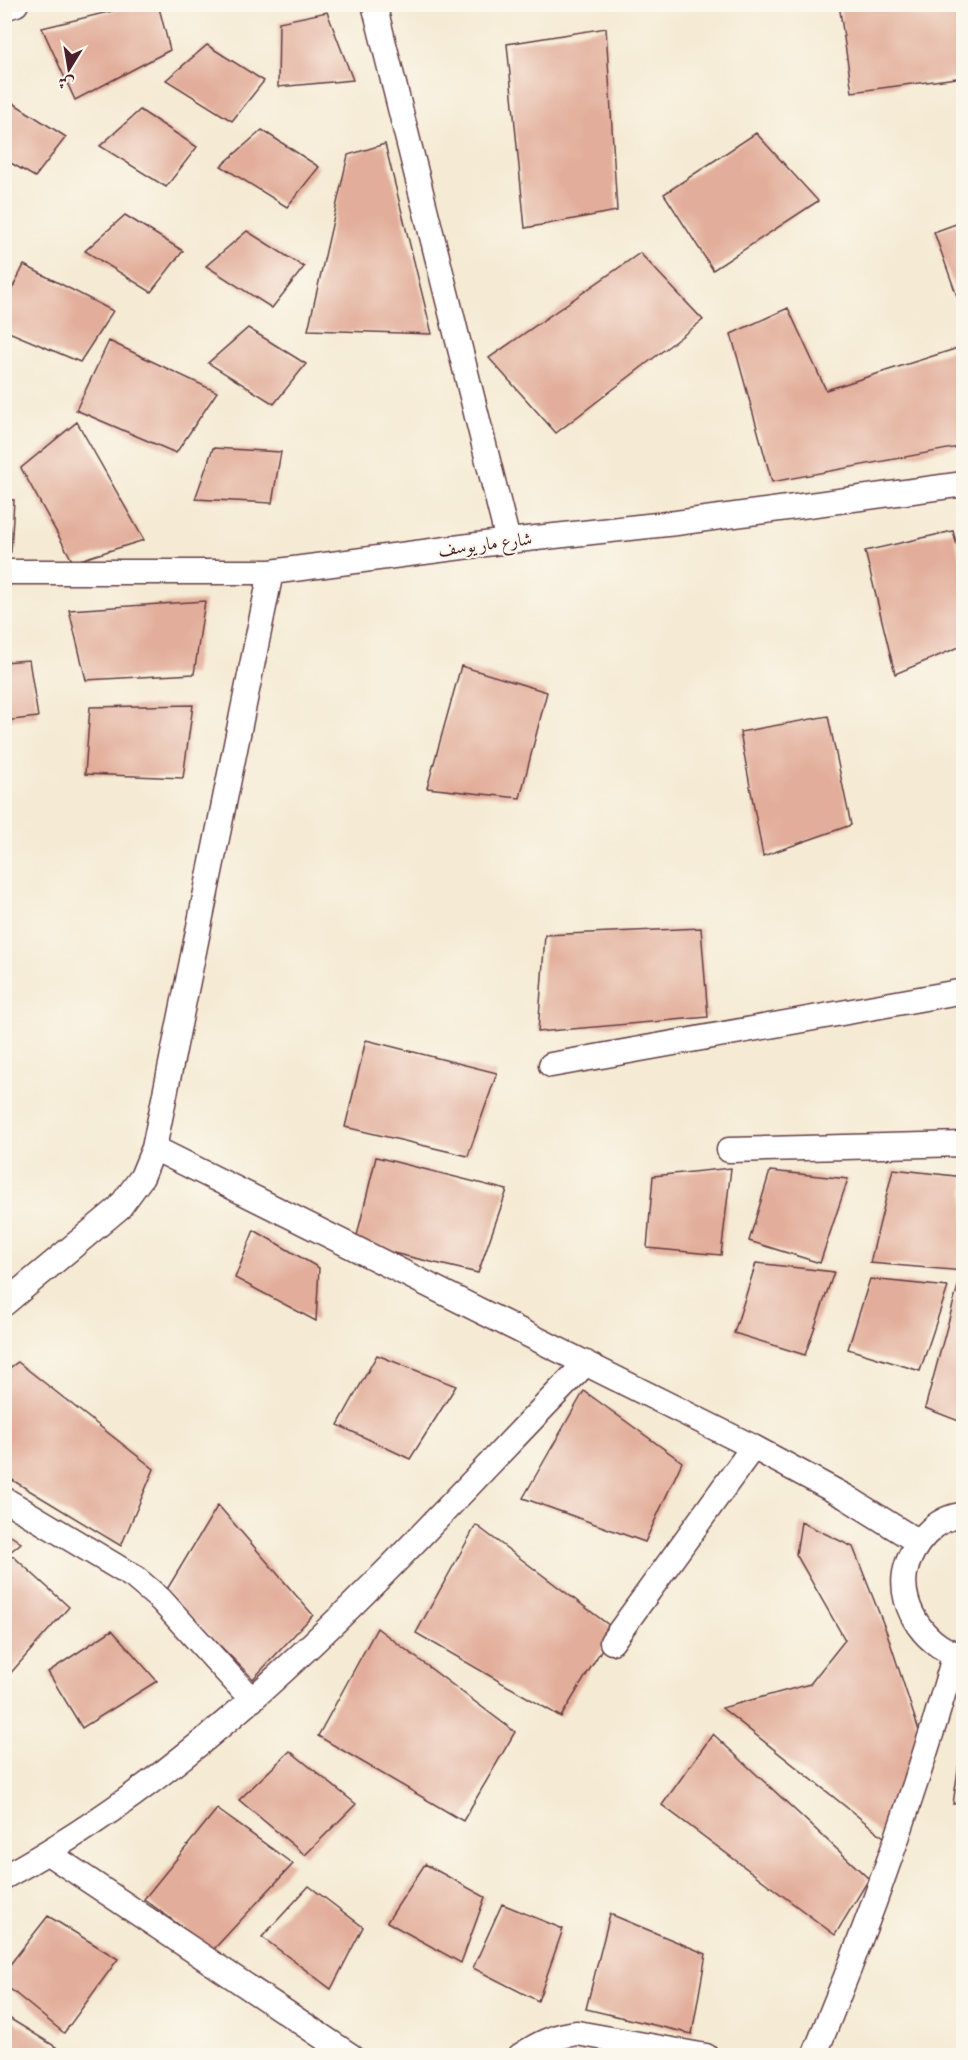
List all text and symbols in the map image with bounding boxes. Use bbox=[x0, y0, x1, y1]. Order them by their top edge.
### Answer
north arrow bbox=[39, 39, 99, 99]
text: ش bbox=[56, 70, 76, 95]
street label: شارع مار يوسف bbox=[437, 526, 534, 565]

